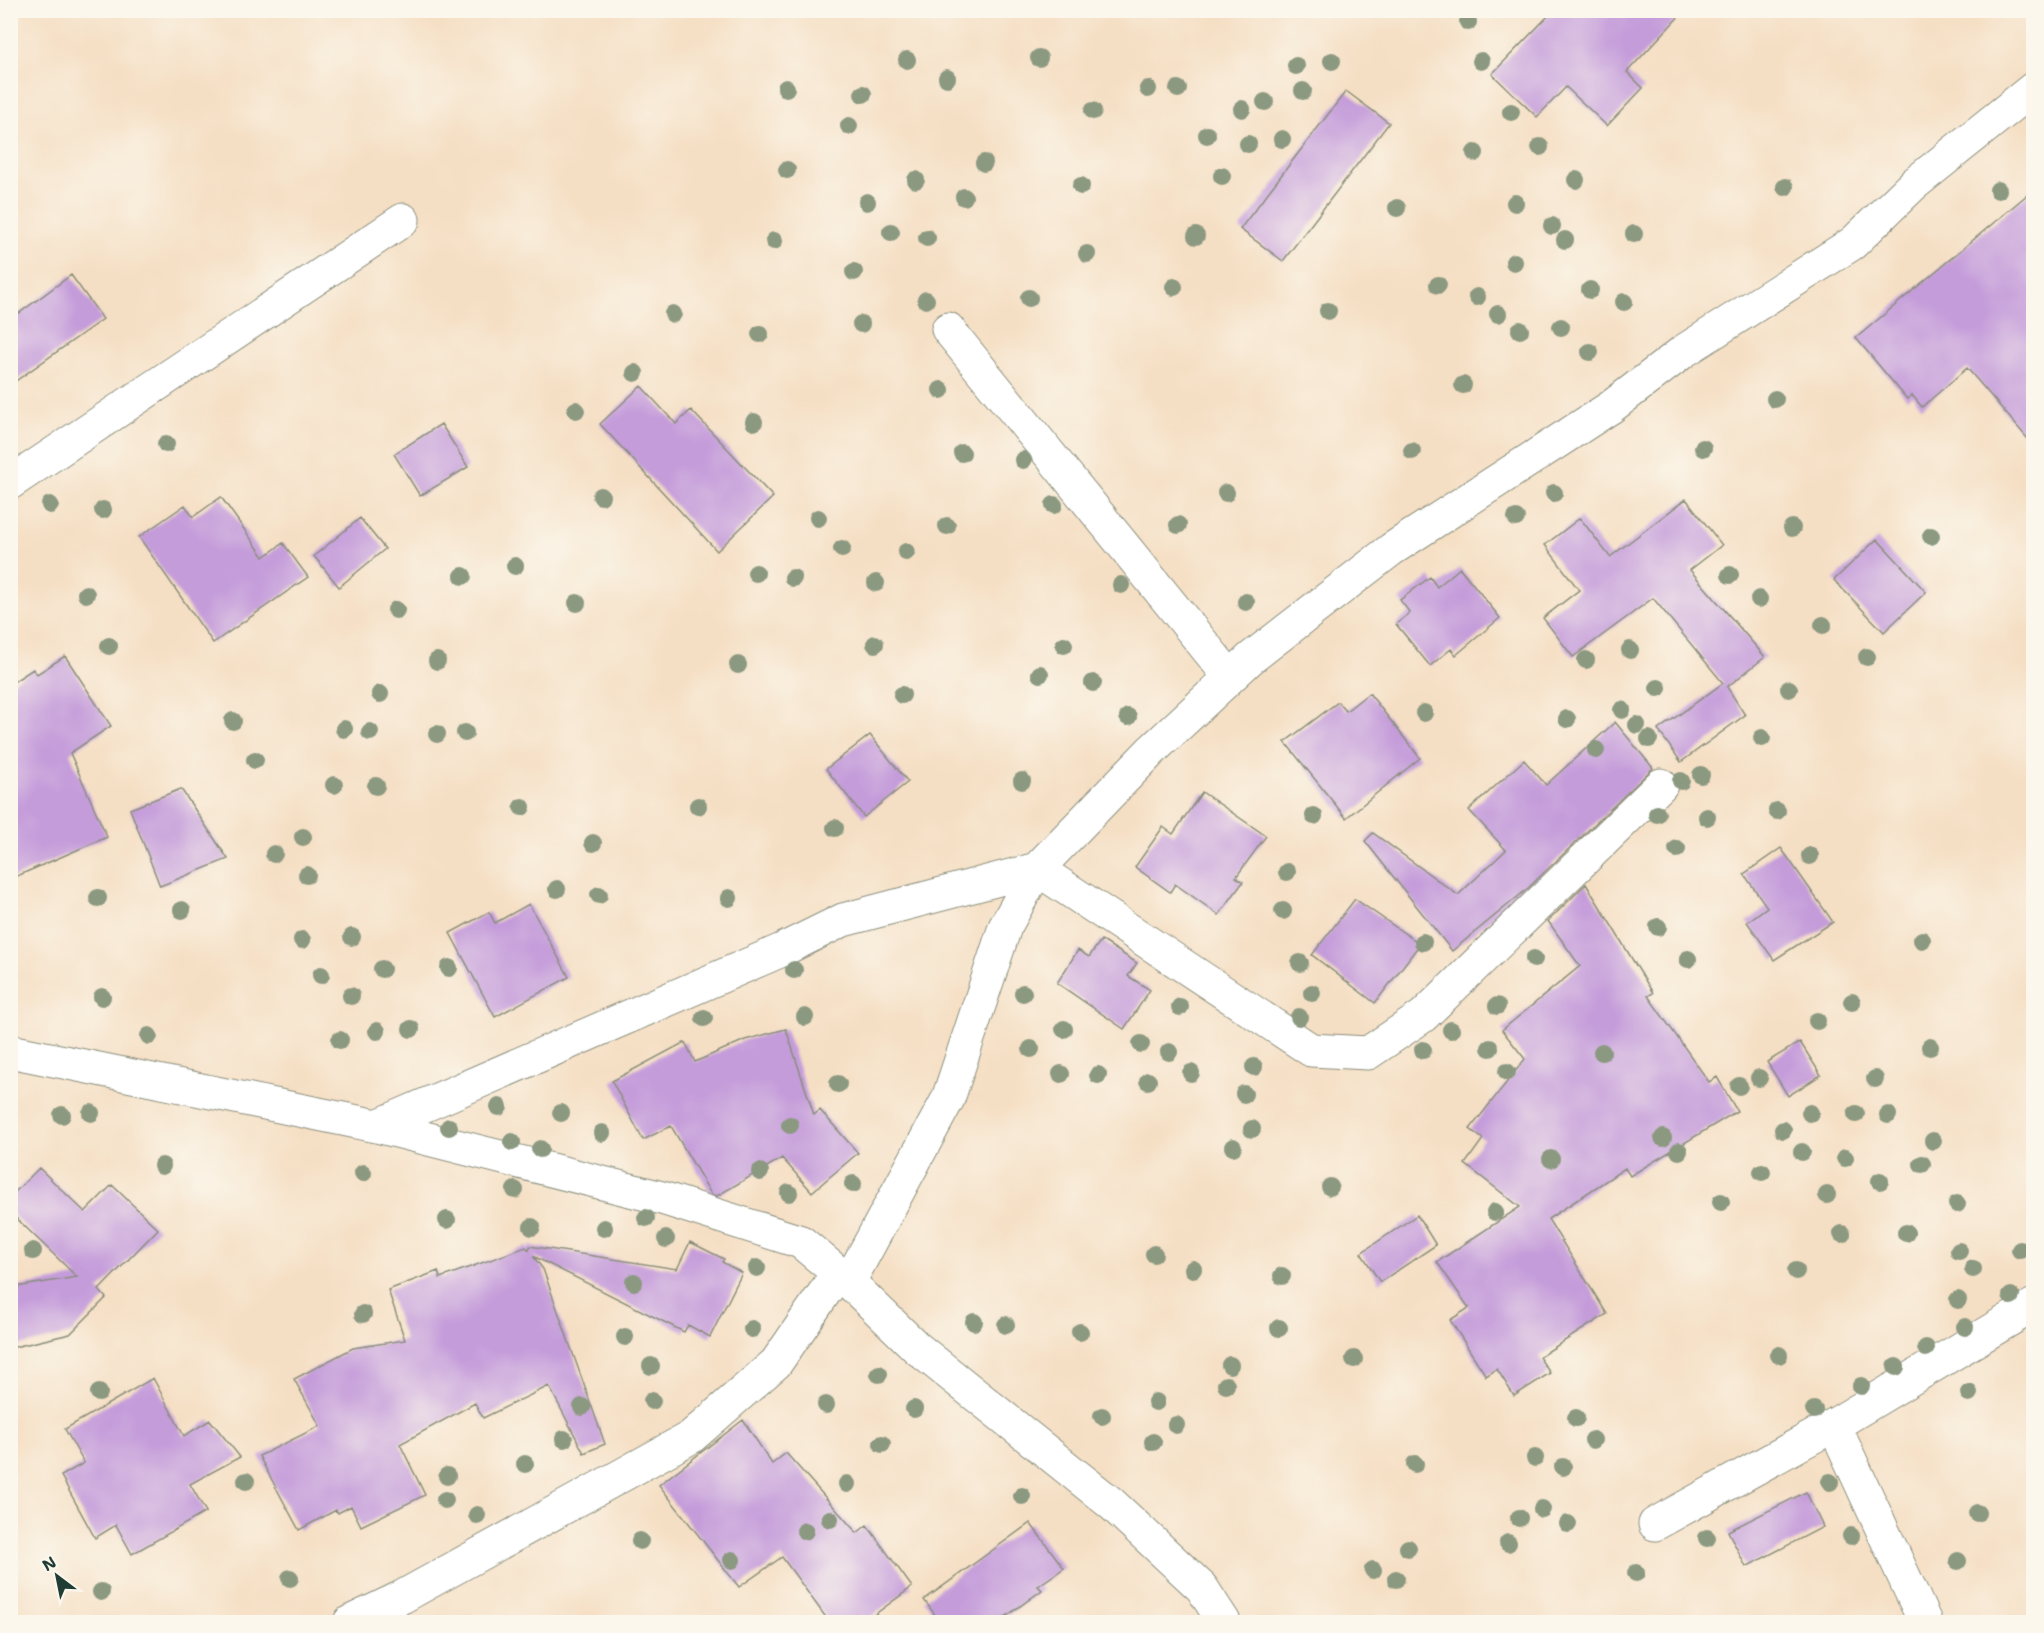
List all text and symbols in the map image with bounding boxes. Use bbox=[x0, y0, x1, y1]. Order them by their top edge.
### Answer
north arrow bbox=[27, 1546, 87, 1606]
text: N bbox=[38, 1551, 60, 1576]

